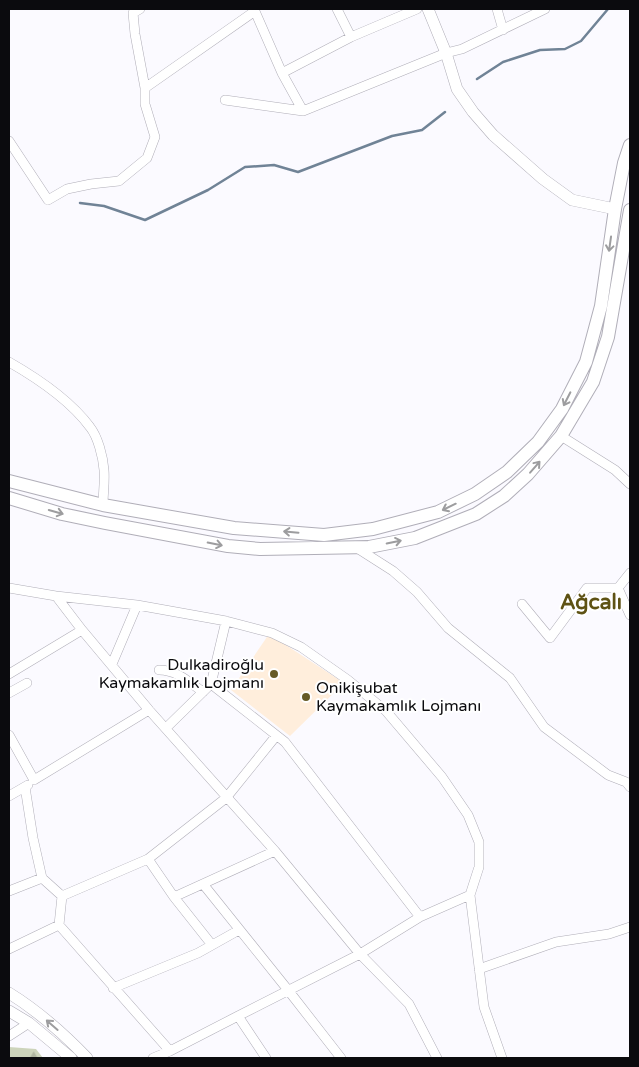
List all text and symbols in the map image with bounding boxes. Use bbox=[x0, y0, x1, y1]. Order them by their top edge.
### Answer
one-way arrow bbox=[605, 236, 615, 252]
one-way arrow bbox=[562, 391, 571, 406]
one-way arrow bbox=[529, 461, 540, 474]
one-way arrow bbox=[442, 502, 457, 512]
one-way arrow bbox=[47, 508, 63, 517]
one-way arrow bbox=[283, 528, 299, 537]
one-way arrow bbox=[386, 537, 402, 546]
one-way arrow bbox=[207, 539, 223, 549]
district label: Ağcalı bbox=[560, 590, 622, 615]
place label: Dulkadiroğlu Kaymakamlık Lojmanı bbox=[99, 655, 264, 693]
marker: Dulkadiroğlu Kaymakamlık Lojmanı bbox=[268, 668, 280, 680]
place label: Onikişubat Kaymakamlık Lojmanı bbox=[316, 678, 481, 716]
marker: Onikişubat Kaymakamlık Lojmanı bbox=[300, 691, 312, 703]
one-way arrow bbox=[45, 1019, 58, 1031]

